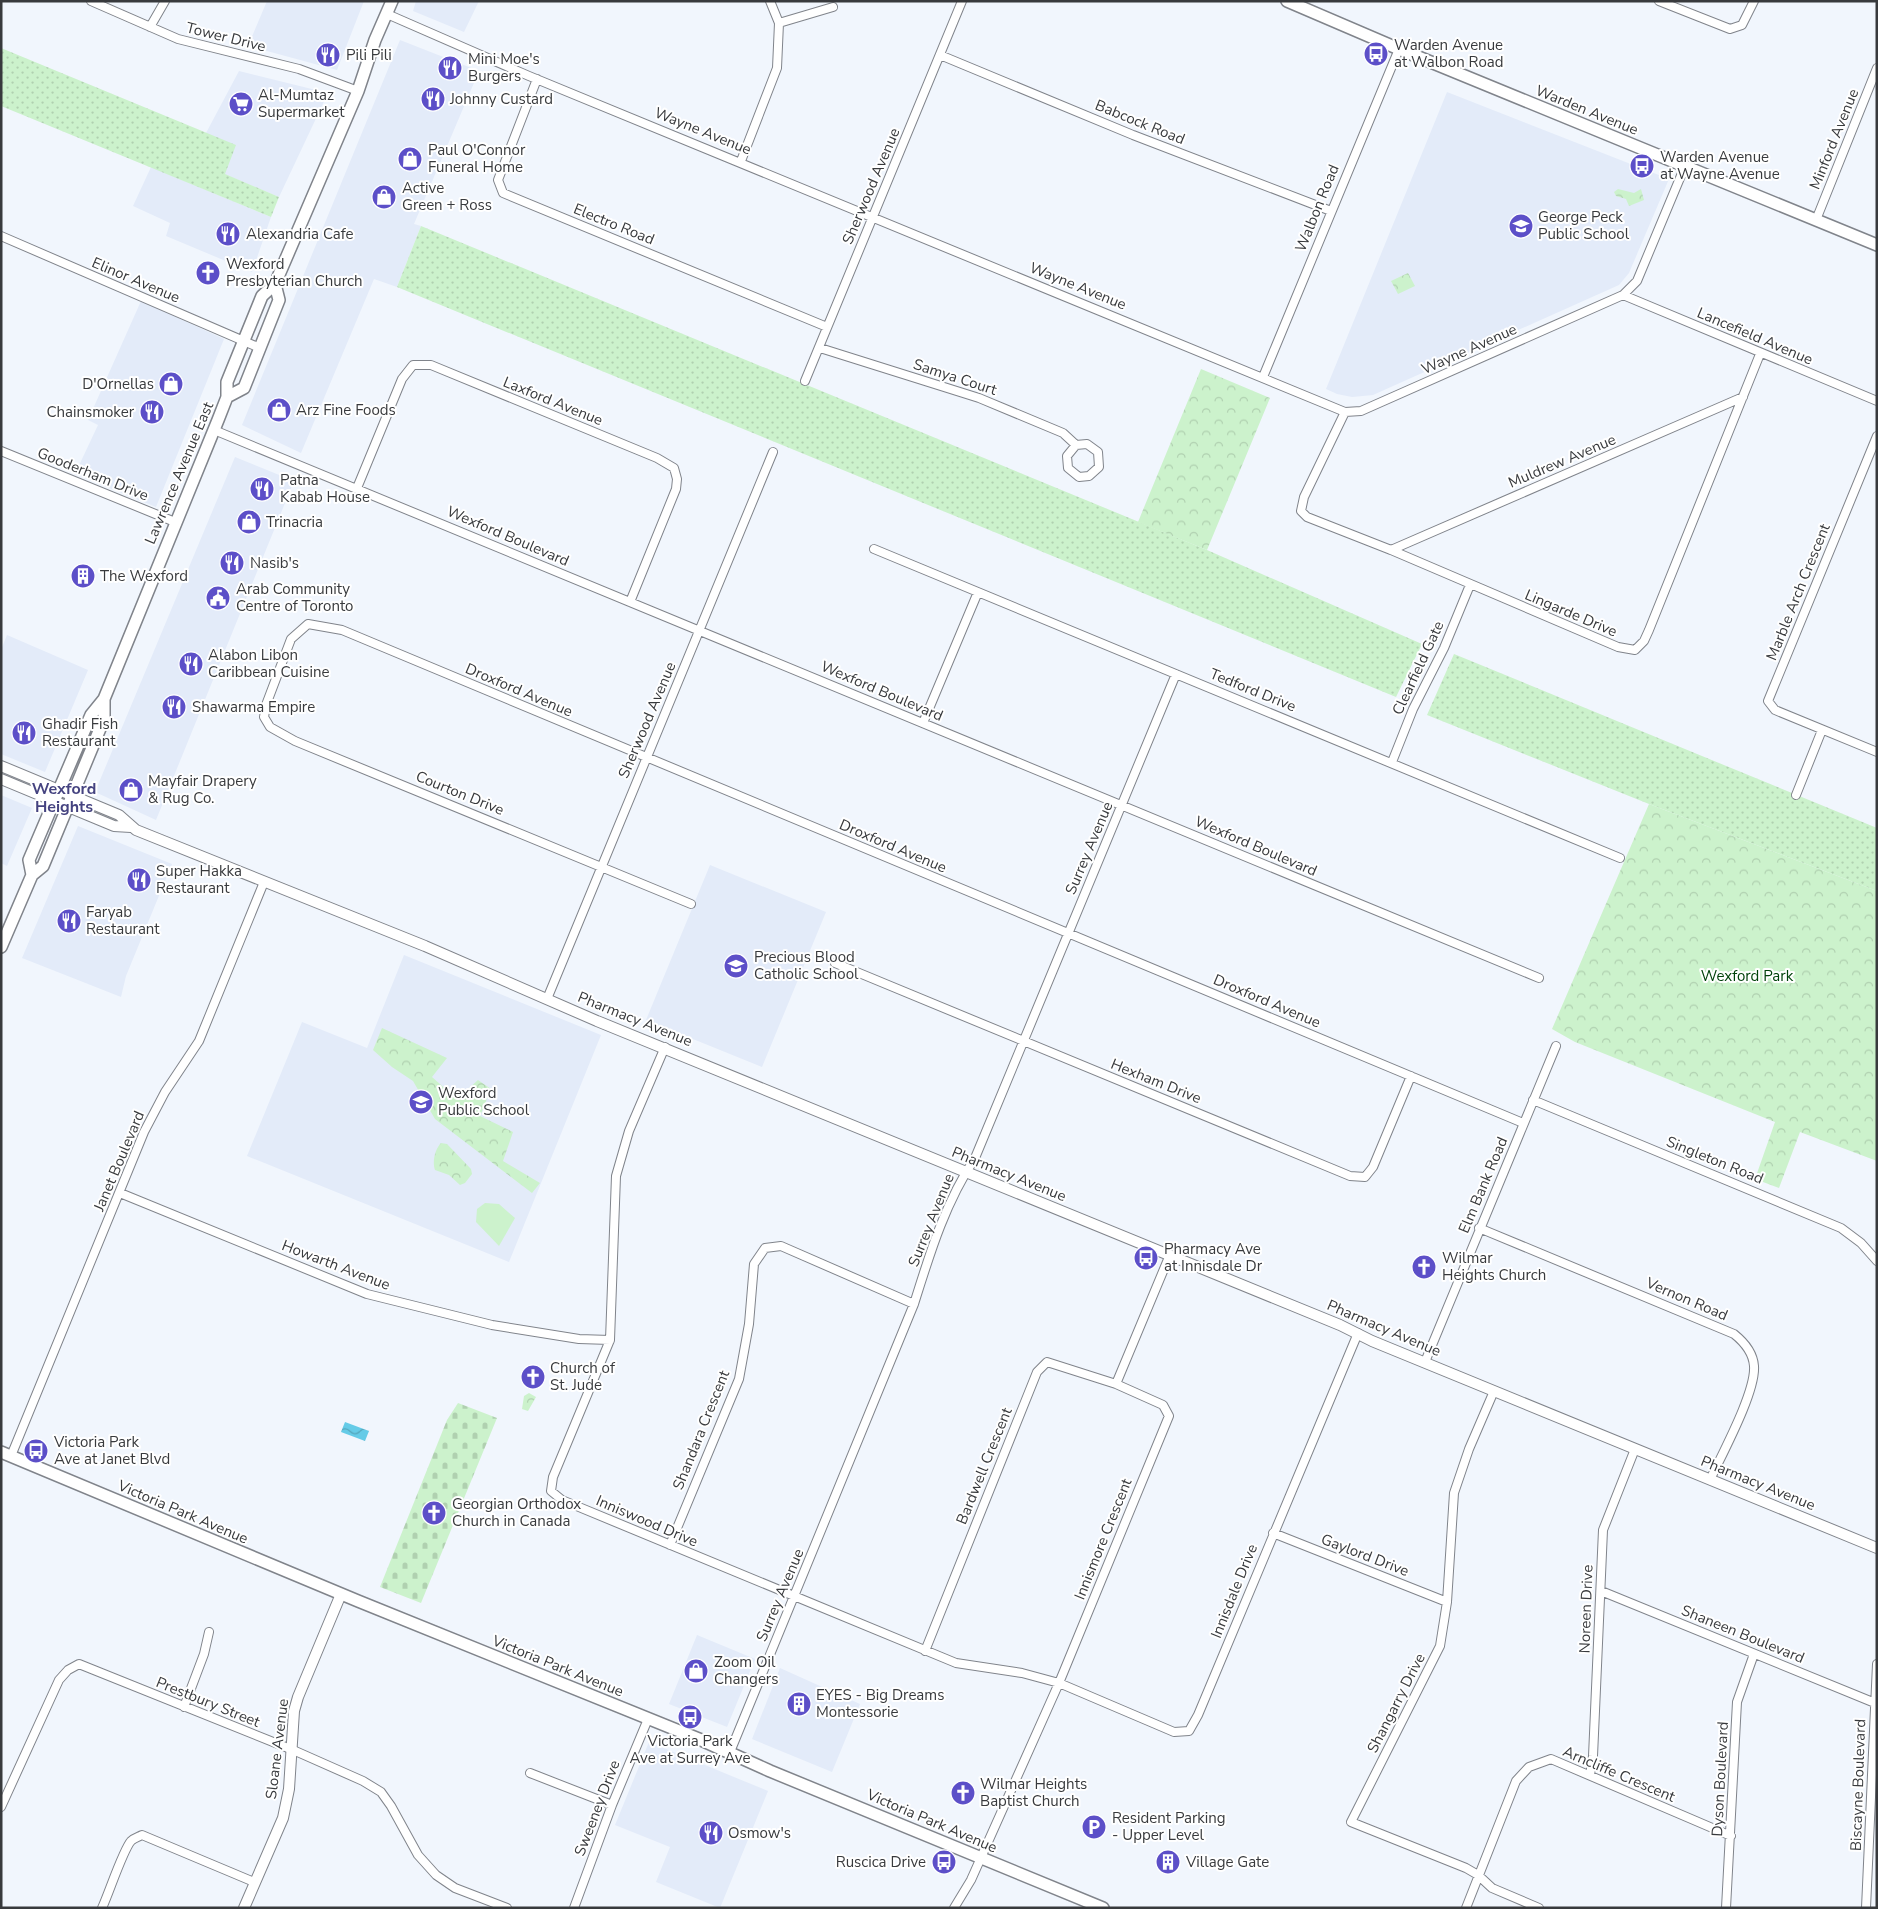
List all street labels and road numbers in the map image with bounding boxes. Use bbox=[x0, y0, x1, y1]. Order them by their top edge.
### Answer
street label: Tower Drive bbox=[184, 17, 268, 57]
street label: Warden Avenue bbox=[1533, 80, 1641, 140]
street label: Minford Avenue bbox=[1805, 86, 1863, 192]
street label: Babcock Road bbox=[1092, 95, 1188, 149]
street label: Wayne Avenue bbox=[652, 103, 754, 160]
street label: Sherwood Avenue bbox=[837, 125, 905, 247]
street label: Walbon Road bbox=[1290, 161, 1344, 255]
street label: Electro Road bbox=[571, 199, 657, 249]
street label: Elinor Avenue bbox=[89, 252, 183, 308]
street label: Wayne Avenue bbox=[1027, 258, 1129, 315]
street label: Lancefield Avenue bbox=[1694, 303, 1816, 369]
street label: Wayne Avenue bbox=[1418, 319, 1520, 379]
street label: Samya Court bbox=[911, 354, 1000, 400]
street label: Laxford Avenue bbox=[500, 372, 606, 430]
street label: Lawrence Avenue East bbox=[140, 398, 218, 547]
street label: Muldrew Avenue bbox=[1505, 429, 1619, 493]
street label: Gooderham Drive bbox=[34, 443, 152, 505]
street label: Wexford Boulevard bbox=[444, 501, 572, 571]
street label: Marble Arch Crescent bbox=[1761, 520, 1835, 663]
street label: Lingarde Drive bbox=[1522, 585, 1620, 641]
street label: Clearfield Gate bbox=[1387, 618, 1449, 718]
street label: Wexford Boulevard bbox=[818, 656, 946, 726]
street label: Droxford Avenue bbox=[462, 658, 576, 722]
street label: Sherwood Avenue bbox=[613, 659, 681, 781]
street label: Tedford Drive bbox=[1207, 664, 1299, 716]
street label: Courton Drive bbox=[413, 766, 507, 820]
street label: Surrey Avenue bbox=[1060, 799, 1118, 897]
street label: Wexford Boulevard bbox=[1192, 811, 1320, 881]
street label: Droxford Avenue bbox=[836, 814, 950, 878]
street label: Droxford Avenue bbox=[1210, 969, 1324, 1033]
street label: Pharmacy Avenue bbox=[575, 987, 695, 1051]
street label: Hexham Drive bbox=[1108, 1054, 1204, 1108]
street label: Janet Boulevard bbox=[88, 1108, 149, 1215]
street label: Singleton Road bbox=[1663, 1131, 1767, 1189]
street label: Elm Bank Road bbox=[1454, 1134, 1512, 1236]
street label: Pharmacy Avenue bbox=[949, 1142, 1069, 1206]
street label: Surrey Avenue bbox=[903, 1170, 959, 1270]
street label: Howarth Avenue bbox=[279, 1235, 393, 1295]
street label: Vernon Road bbox=[1642, 1272, 1731, 1325]
street label: Pharmacy Avenue bbox=[1324, 1295, 1444, 1361]
street label: Shandara Crescent bbox=[668, 1367, 734, 1493]
street label: Bardwell Crescent bbox=[951, 1404, 1017, 1527]
street label: Pharmacy Avenue bbox=[1698, 1451, 1818, 1515]
street label: Victoria Park Avenue bbox=[114, 1475, 251, 1549]
street label: Innismore Crescent bbox=[1070, 1475, 1137, 1603]
street label: Inniswood Drive bbox=[593, 1491, 701, 1551]
street label: Gaylord Drive bbox=[1318, 1529, 1412, 1581]
street label: Innisdale Drive bbox=[1206, 1541, 1262, 1641]
street label: Surrey Avenue bbox=[751, 1546, 809, 1644]
street label: Noreen Drive bbox=[1574, 1564, 1598, 1654]
street label: Shaneen Boulevard bbox=[1678, 1600, 1808, 1668]
street label: Victoria Park Avenue bbox=[489, 1630, 627, 1701]
street label: Shangarry Drive bbox=[1362, 1650, 1430, 1756]
street label: Prestbury Street bbox=[153, 1672, 264, 1732]
street label: Sloane Avenue bbox=[261, 1698, 293, 1800]
street label: Biscayne Boulevard bbox=[1846, 1719, 1870, 1851]
street label: Dyson Boulevard bbox=[1707, 1721, 1733, 1837]
street label: Arncliffe Crescent bbox=[1560, 1741, 1679, 1807]
street label: Sweeney Drive bbox=[570, 1757, 624, 1859]
street label: Victoria Park Avenue bbox=[863, 1784, 1000, 1858]

